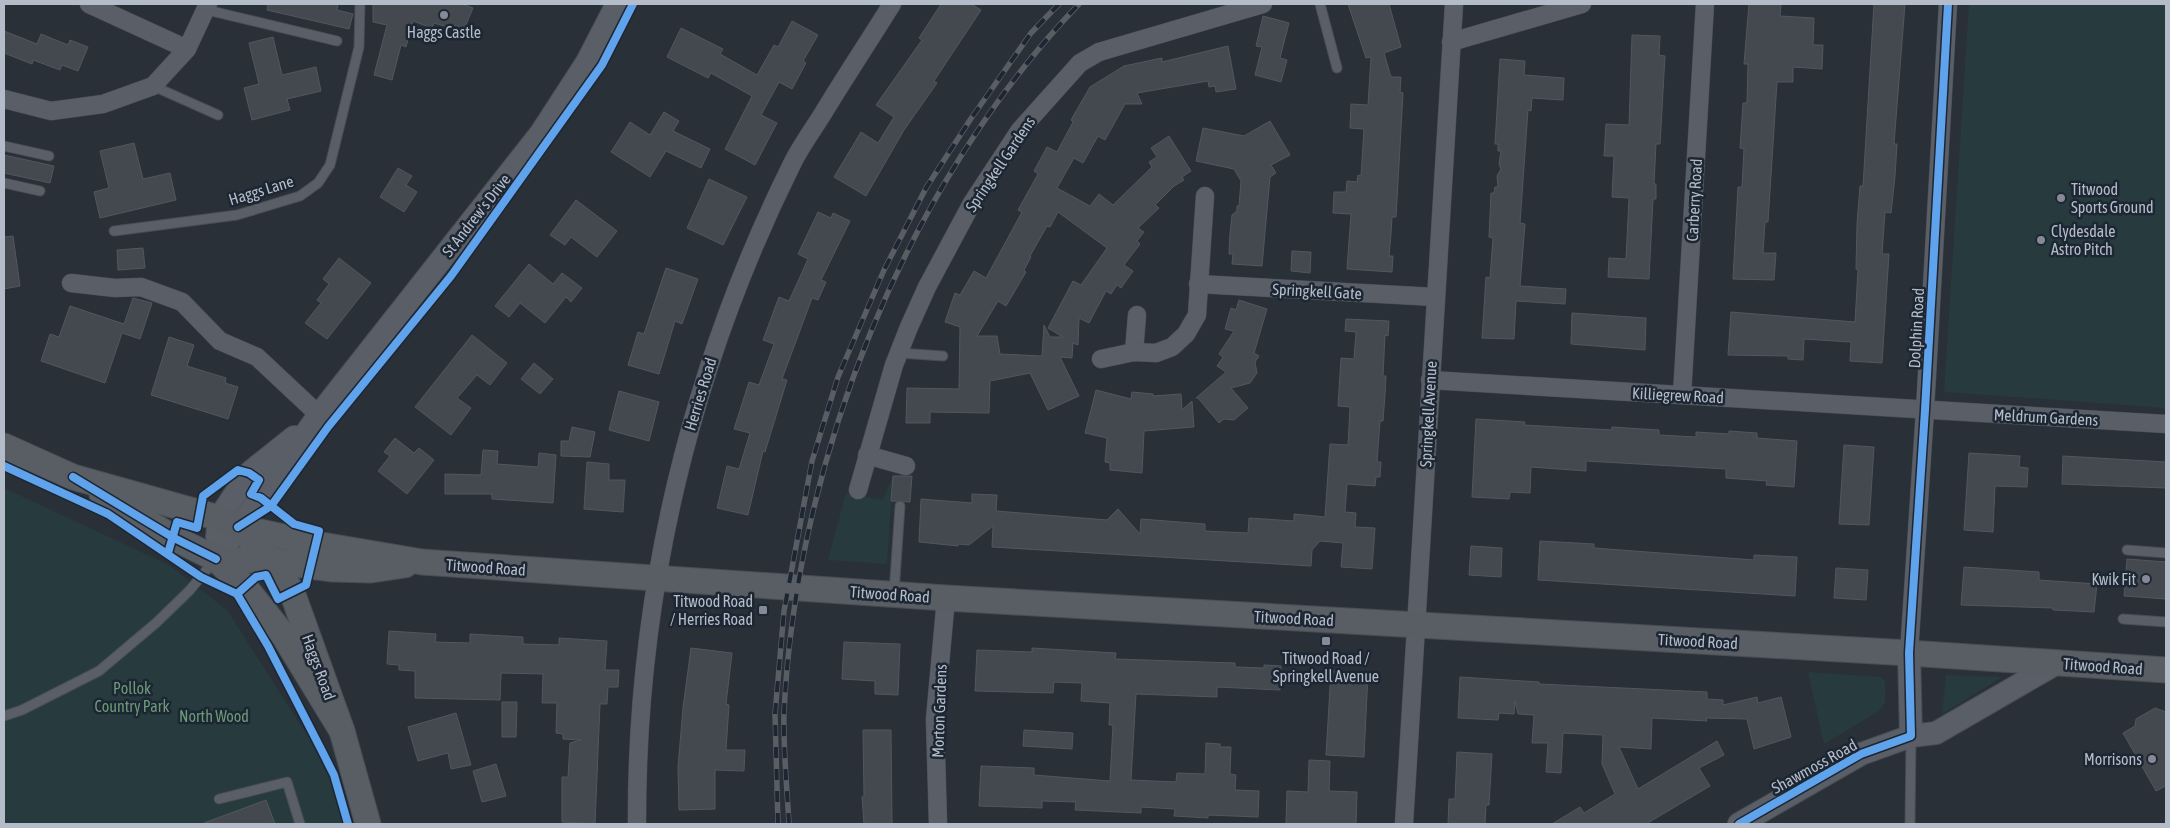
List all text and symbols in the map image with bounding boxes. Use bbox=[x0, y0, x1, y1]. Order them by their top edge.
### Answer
marker: Haggs Castle bbox=[438, 9, 450, 21]
place label: Haggs Castle bbox=[407, 23, 481, 42]
street label: Springkell Gardens bbox=[962, 113, 1039, 216]
street label: Carberry Road bbox=[1683, 158, 1706, 242]
street label: St Andrew's Drive bbox=[438, 170, 514, 260]
street label: Haggs Lane bbox=[226, 172, 296, 209]
place label: Titwood Sports Ground bbox=[2071, 180, 2154, 217]
marker: Titwood Sports Ground bbox=[2055, 192, 2067, 204]
place label: Clydesdale Astro Pitch bbox=[2051, 222, 2116, 258]
marker: Clydesdale Astro Pitch bbox=[2035, 234, 2047, 246]
street label: Springkell Gate bbox=[1272, 280, 1362, 303]
street label: Dolphin Road bbox=[1905, 287, 1928, 369]
street label: Herries Road bbox=[680, 355, 720, 433]
street label: Springkell Avenue bbox=[1416, 360, 1441, 468]
street label: Killiegrew Road bbox=[1632, 384, 1724, 407]
street label: Meldrum Gardens bbox=[1993, 405, 2099, 429]
street label: Titwood Road bbox=[446, 555, 526, 579]
place label: Kwik Fit bbox=[2091, 570, 2136, 588]
marker: Kwik Fit bbox=[2140, 573, 2152, 585]
street label: Titwood Road bbox=[850, 582, 930, 606]
place label: Titwood Road / Herries Road bbox=[670, 592, 753, 628]
marker: Titwood Road / Herries Road bbox=[757, 604, 769, 616]
street label: Titwood Road bbox=[1254, 607, 1334, 629]
street label: Titwood Road bbox=[1658, 630, 1738, 652]
street label: Haggs Road bbox=[298, 632, 339, 703]
marker: Titwood Road / Springkell Avenue bbox=[1320, 635, 1332, 647]
place label: Titwood Road / Springkell Avenue bbox=[1273, 649, 1379, 686]
street label: Titwood Road bbox=[2063, 654, 2143, 678]
street label: Morton Gardens bbox=[928, 664, 950, 758]
park label: Pollok Country Park bbox=[94, 679, 170, 716]
park label: North Wood bbox=[179, 707, 249, 725]
street label: Shawmoss Road bbox=[1768, 735, 1860, 797]
place label: Morrisons bbox=[2084, 750, 2142, 768]
marker: Morrisons bbox=[2146, 753, 2158, 765]

